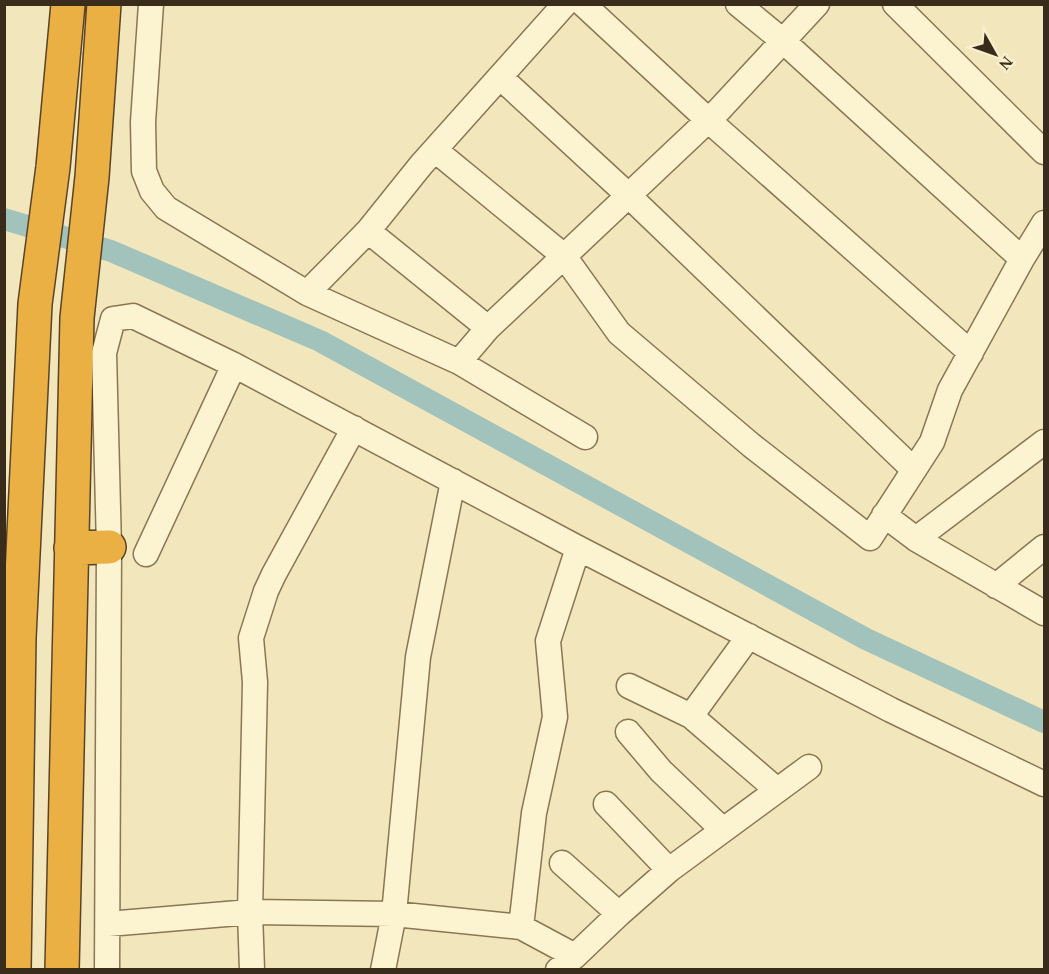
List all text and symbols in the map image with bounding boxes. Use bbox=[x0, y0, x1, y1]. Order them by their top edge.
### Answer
north arrow bbox=[965, 24, 1025, 84]
text: N bbox=[996, 53, 1016, 74]

